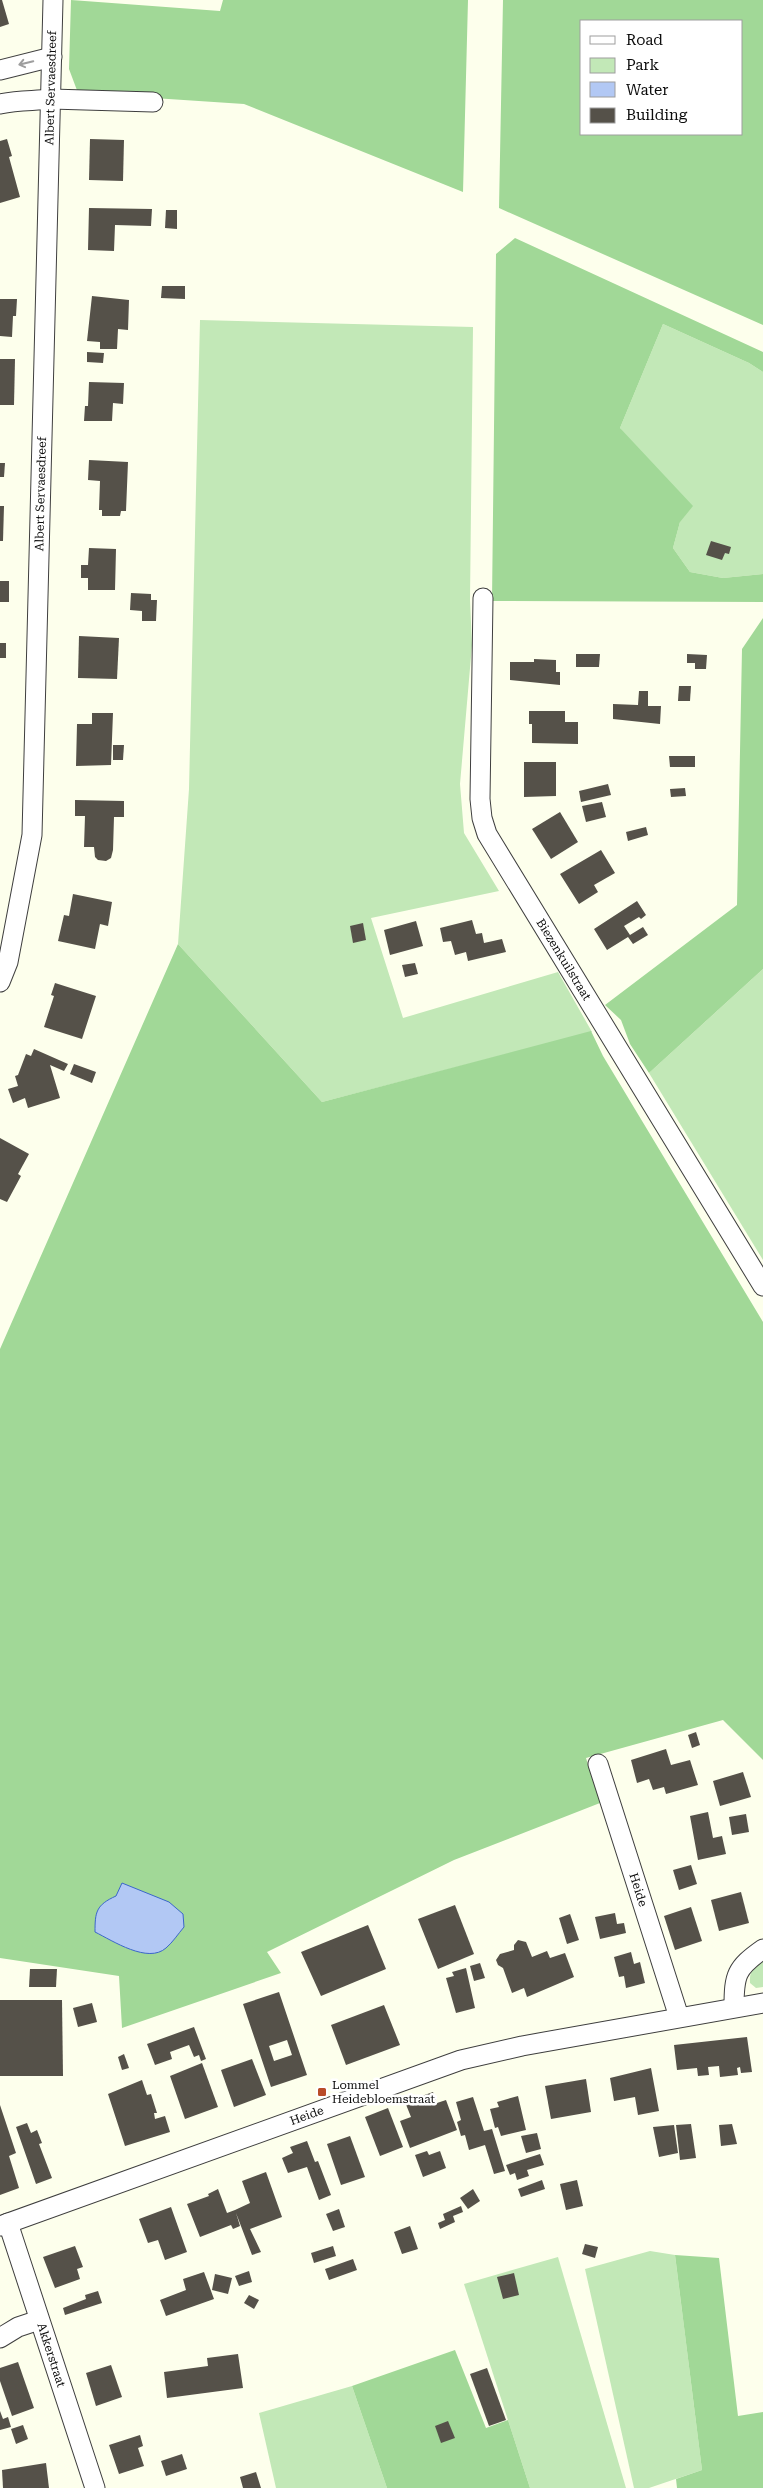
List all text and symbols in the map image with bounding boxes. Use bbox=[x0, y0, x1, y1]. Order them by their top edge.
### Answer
legend bbox=[580, 20, 743, 135]
street label: Albert Servaesdreef bbox=[42, 30, 59, 145]
text: Road bbox=[626, 31, 663, 49]
text: Park bbox=[626, 56, 660, 74]
one-way arrow bbox=[18, 59, 34, 68]
text: Water bbox=[626, 81, 668, 99]
text: Building bbox=[626, 106, 688, 124]
street label: Albert Servaesdreef bbox=[32, 436, 49, 551]
street label: Biezenkuilstraat bbox=[533, 916, 594, 1003]
street label: Heide bbox=[626, 1871, 650, 1909]
place label: Lommel Heidebloemstraat bbox=[332, 2078, 436, 2106]
marker: Lommel Heidebloemstraat bbox=[316, 2086, 328, 2098]
street label: Heide bbox=[288, 2103, 326, 2128]
street label: Akkerstraat bbox=[34, 2321, 69, 2390]

